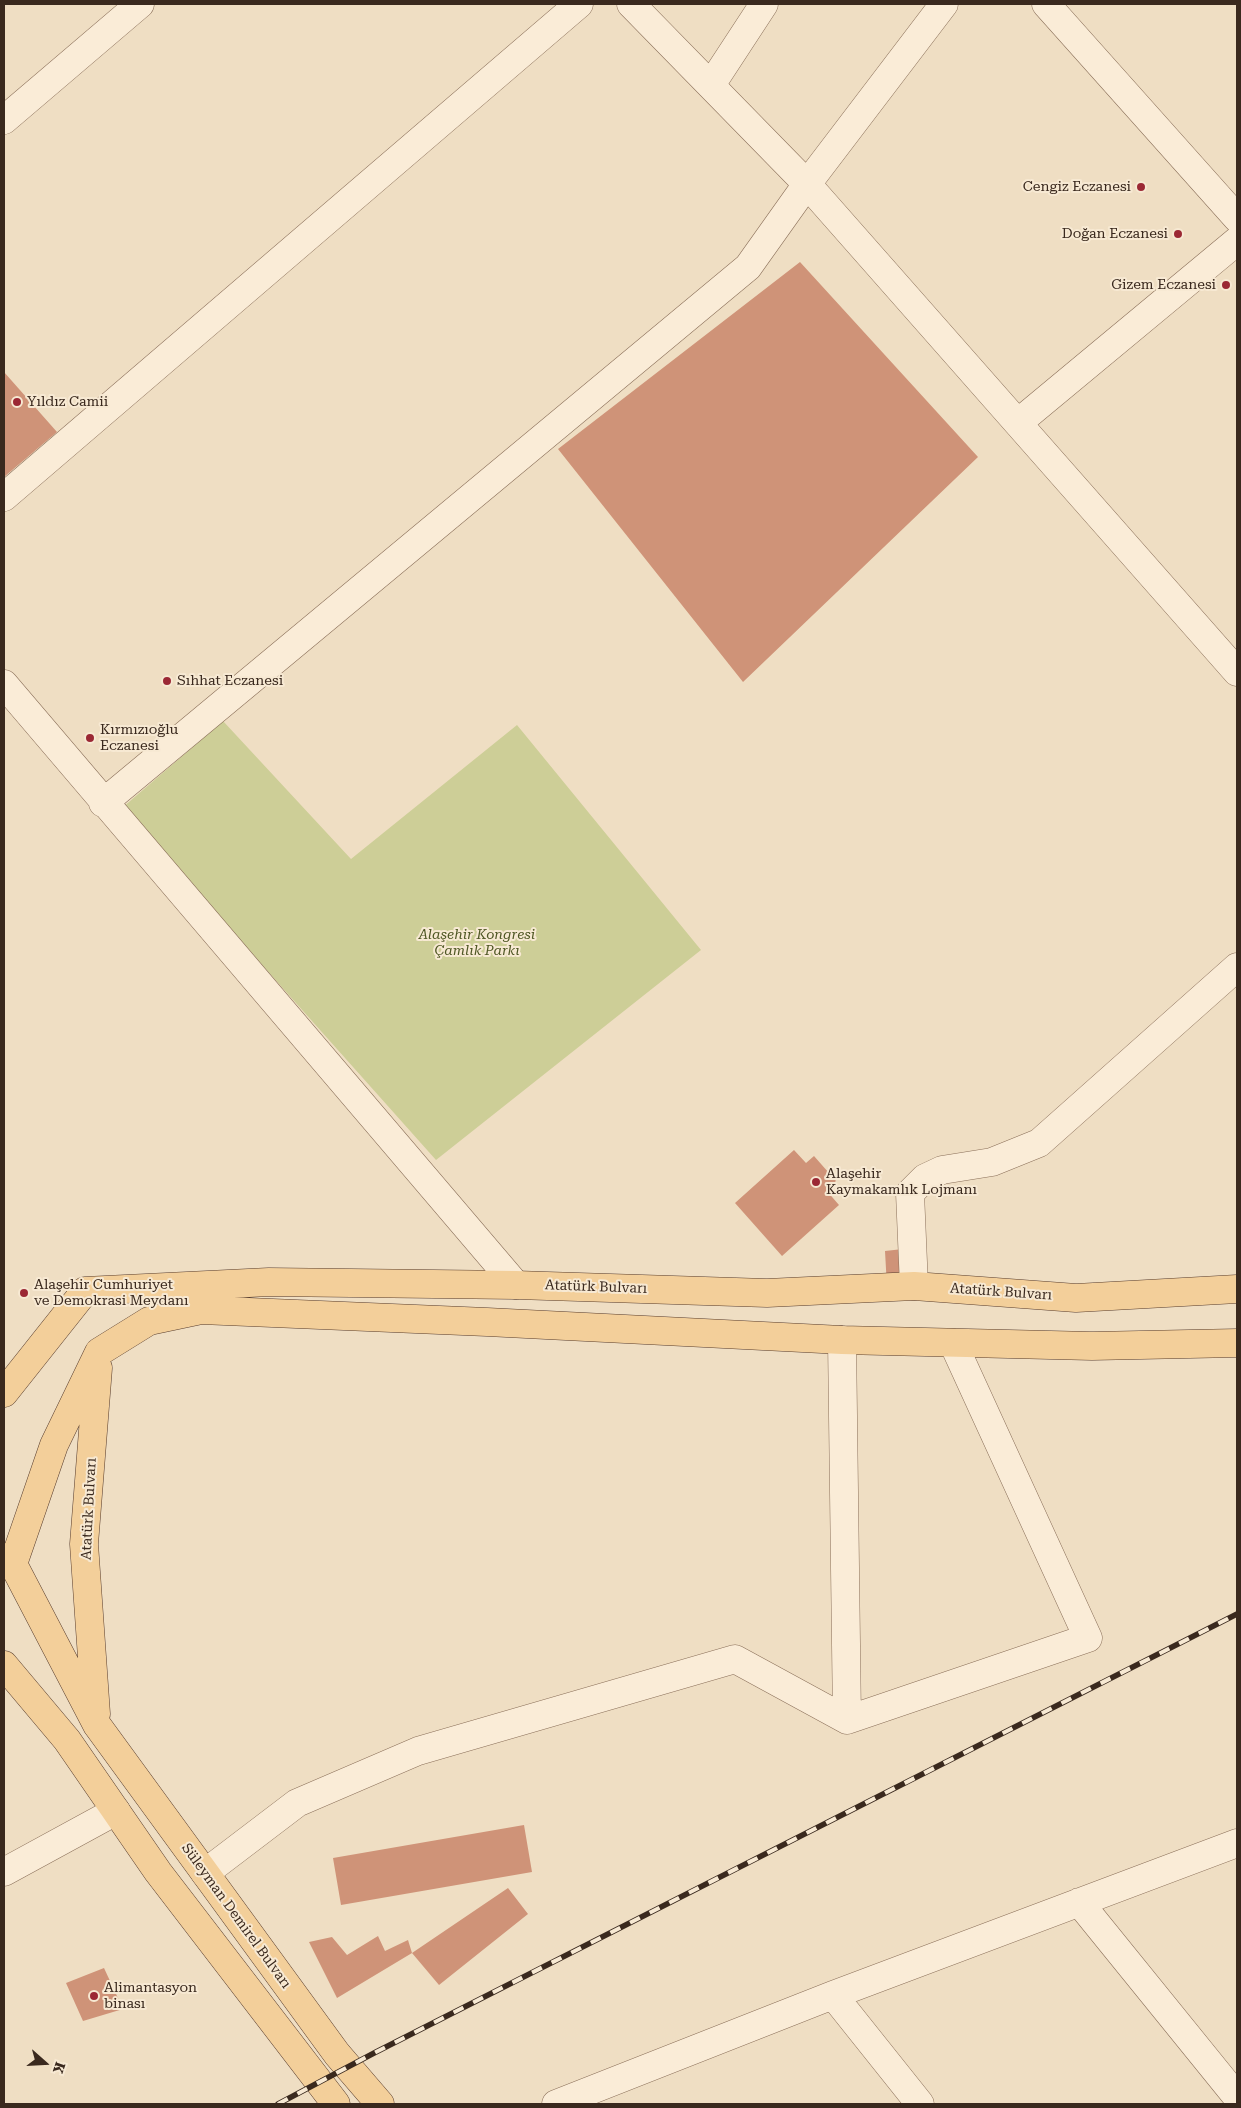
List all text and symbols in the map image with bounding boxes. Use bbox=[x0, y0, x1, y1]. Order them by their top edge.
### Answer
place label: Cengiz Eczanesi bbox=[1023, 179, 1131, 195]
marker: Cengiz Eczanesi bbox=[1135, 181, 1147, 193]
place label: Doğan Eczanesi bbox=[1062, 226, 1168, 242]
marker: Doğan Eczanesi bbox=[1172, 228, 1184, 240]
place label: Gizem Eczanesi bbox=[1111, 277, 1216, 293]
marker: Gizem Eczanesi bbox=[1220, 279, 1232, 291]
place label: Yıldız Camii bbox=[27, 394, 108, 410]
marker: Yıldız Camii bbox=[11, 396, 23, 408]
place label: Sıhhat Eczanesi bbox=[177, 673, 283, 689]
marker: Sıhhat Eczanesi bbox=[161, 675, 173, 687]
place label: Kırmızıoğlu Eczanesi bbox=[100, 722, 178, 754]
marker: Kırmızıoğlu Eczanesi bbox=[84, 732, 96, 744]
park label: Alaşehir Kongresi Çamlık Parkı bbox=[419, 927, 535, 960]
place label: Alaşehir Kaymakamlık Lojmanı bbox=[826, 1166, 977, 1198]
marker: Alaşehir Kaymakamlık Lojmanı bbox=[810, 1176, 822, 1188]
place label: Alaşehir Cumhuriyet ve Demokrasi Meydanı bbox=[34, 1277, 189, 1310]
street label: Atatürk Bulvarı bbox=[545, 1277, 647, 1297]
street label: Atatürk Bulvarı bbox=[949, 1280, 1053, 1304]
marker: Alaşehir Cumhuriyet ve Demokrasi Meydanı bbox=[18, 1287, 30, 1299]
street label: Atatürk Bulvarı bbox=[78, 1457, 100, 1561]
street label: Süleyman Demirel Bulvarı bbox=[178, 1840, 294, 1992]
place label: Alimantasyon binası bbox=[104, 1980, 197, 2012]
marker: Alimantasyon binası bbox=[88, 1990, 100, 2002]
north arrow bbox=[20, 2038, 70, 2088]
text: K bbox=[50, 2060, 69, 2076]

